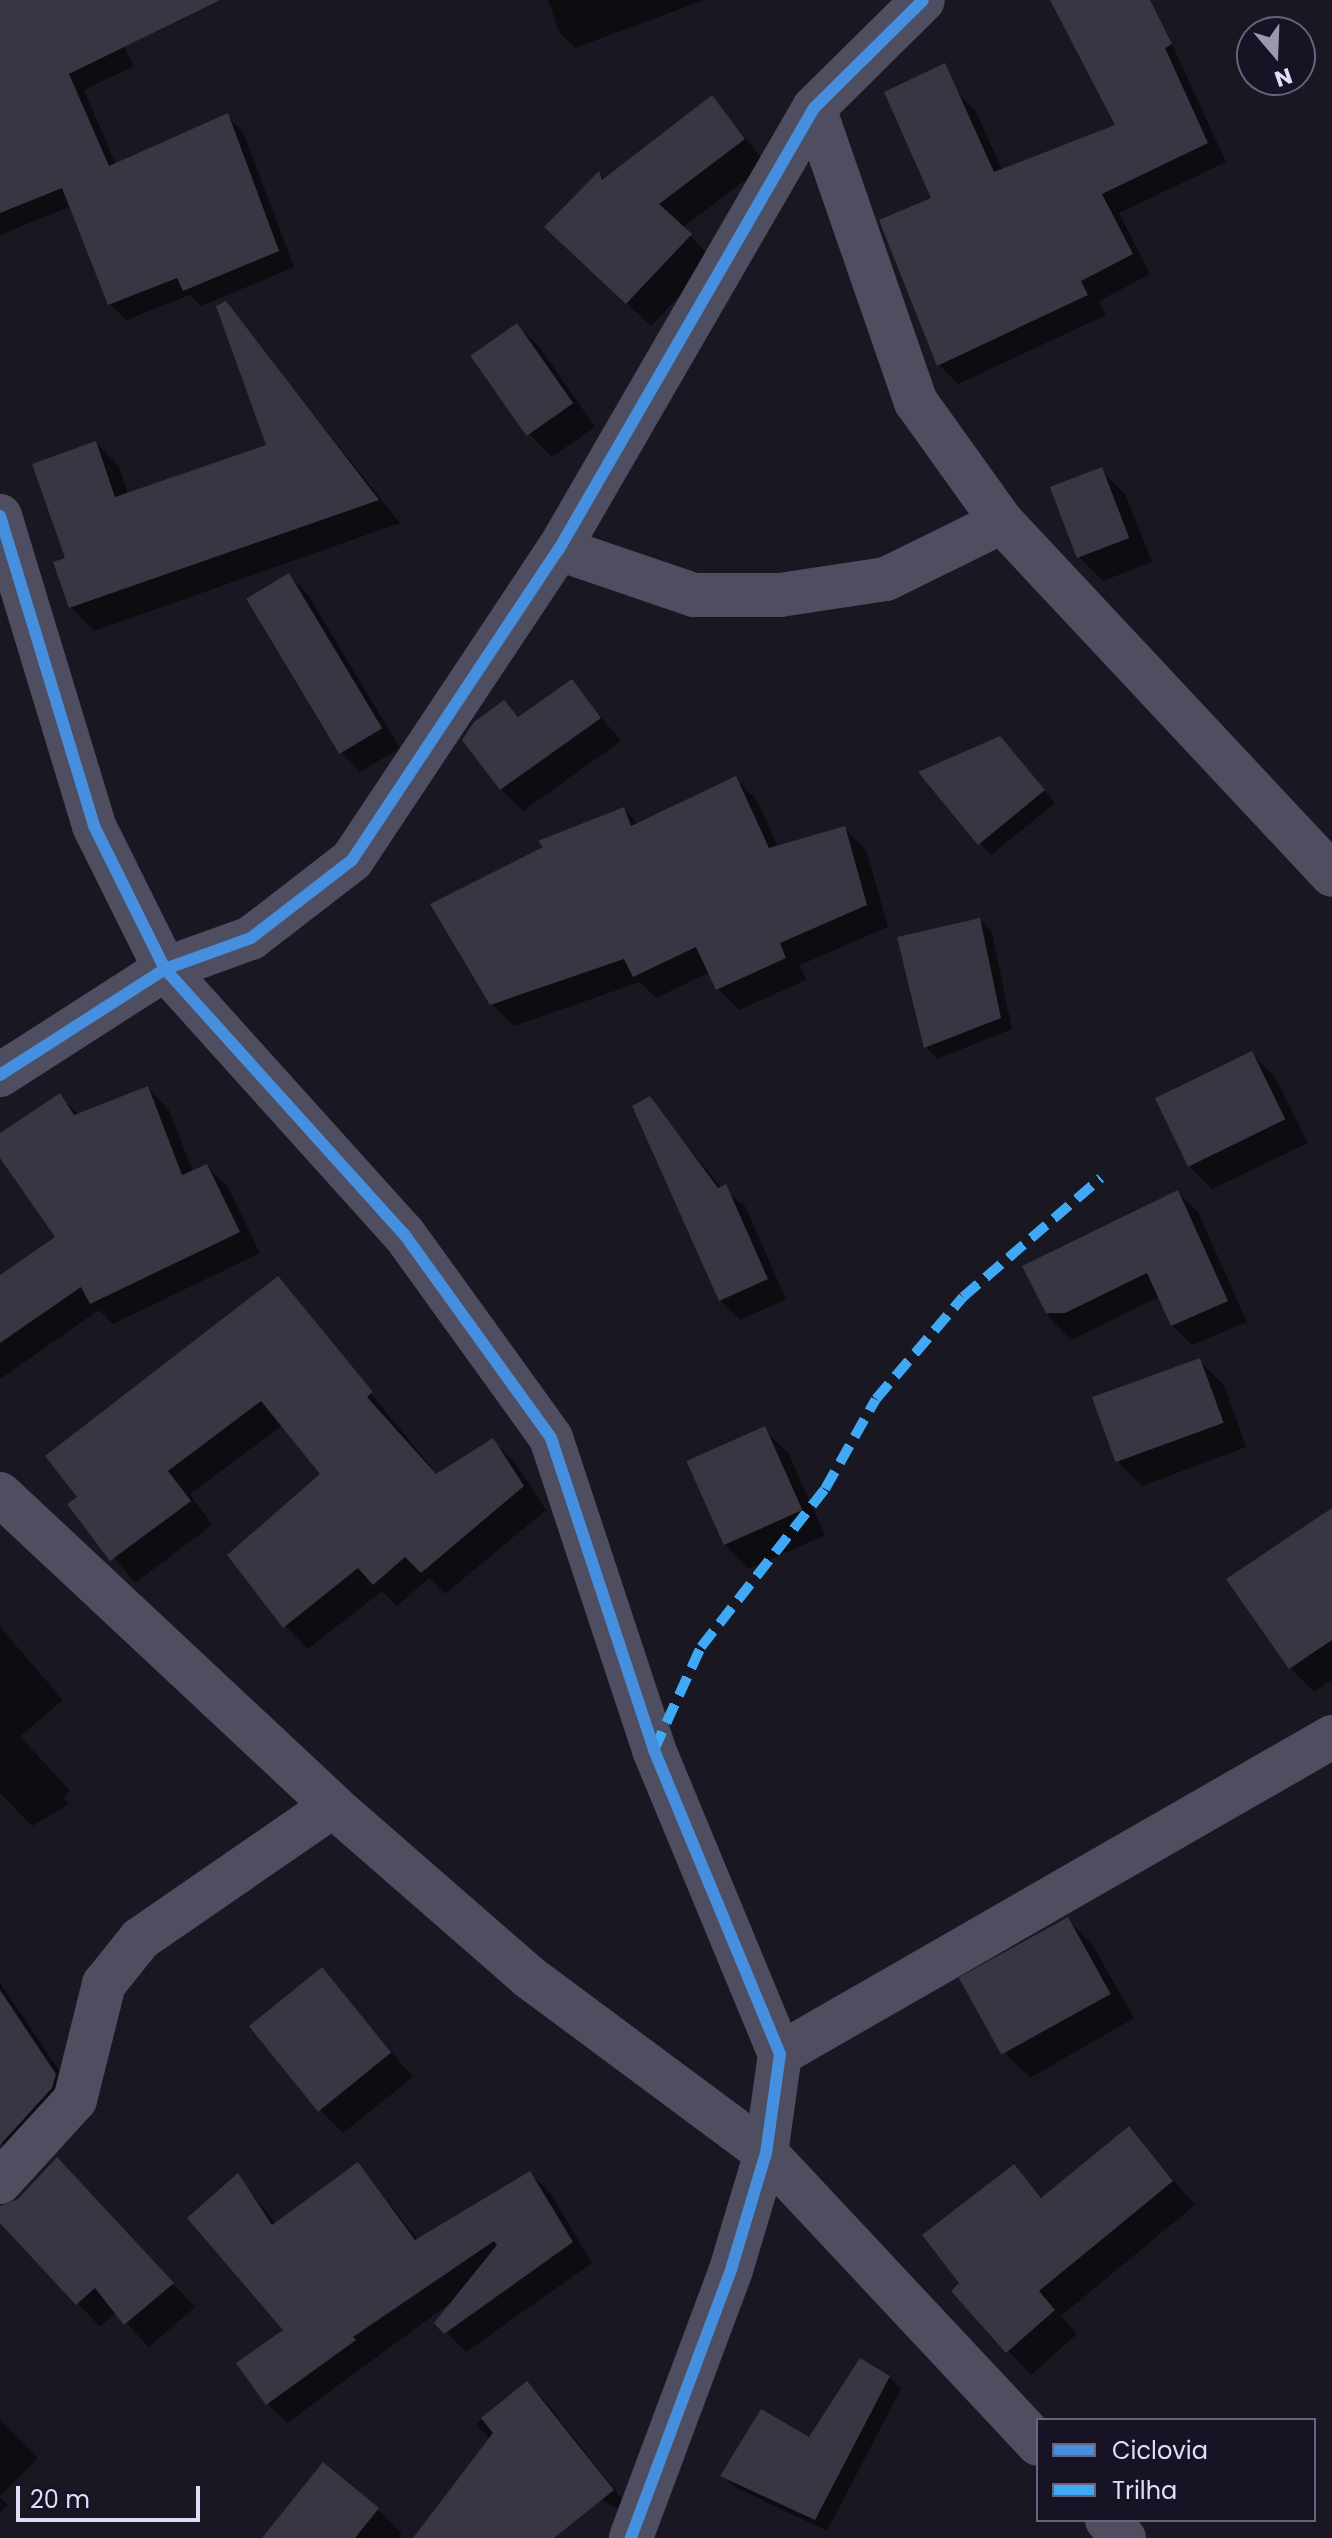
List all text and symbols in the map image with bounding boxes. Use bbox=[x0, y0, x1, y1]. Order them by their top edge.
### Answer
north arrow bbox=[1236, 16, 1316, 96]
text: N bbox=[1270, 60, 1296, 95]
legend bbox=[1036, 2418, 1316, 2522]
text: Ciclovia bbox=[1112, 2434, 1208, 2467]
scale bar bbox=[20, 2470, 204, 2520]
text: Trilha bbox=[1112, 2474, 1177, 2507]
text: 20 m bbox=[30, 2483, 90, 2516]

